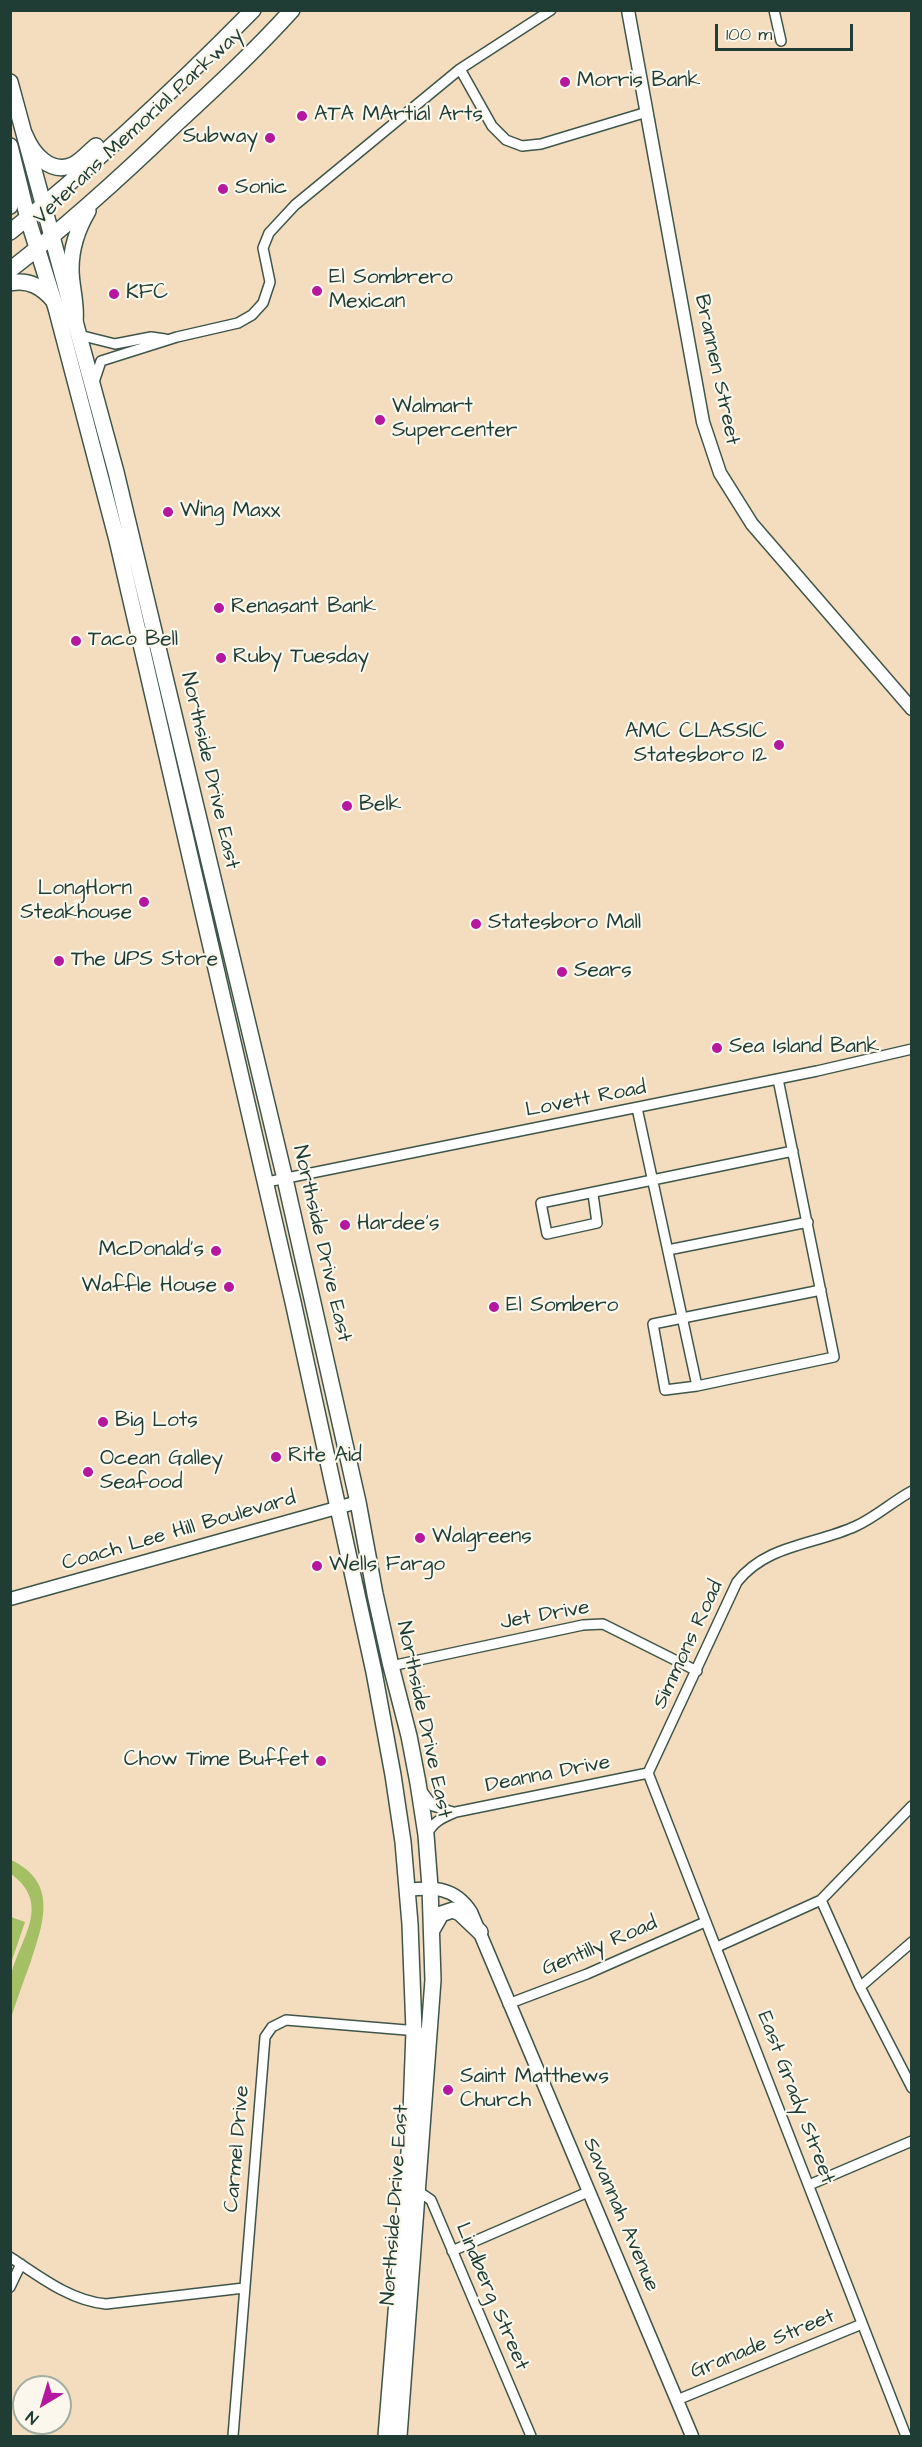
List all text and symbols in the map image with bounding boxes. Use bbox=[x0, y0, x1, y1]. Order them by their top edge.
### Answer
scale bar bbox=[718, 12, 856, 50]
text: 100 m bbox=[726, 22, 772, 47]
street label: Veterans Memorial Parkway bbox=[29, 23, 249, 231]
place label: Morris Bank bbox=[577, 69, 700, 95]
marker: Morris Bank bbox=[558, 75, 572, 89]
place label: ATA MArtial Arts bbox=[314, 103, 483, 129]
marker: ATA MArtial Arts bbox=[295, 109, 309, 123]
place label: Subway bbox=[183, 125, 258, 151]
marker: Subway bbox=[263, 131, 277, 145]
place label: Sonic bbox=[235, 176, 287, 202]
marker: Sonic bbox=[216, 182, 230, 196]
place label: El Sombrero Mexican bbox=[329, 266, 453, 316]
place label: KFC bbox=[126, 281, 168, 307]
marker: El Sombrero Mexican bbox=[310, 284, 324, 298]
marker: KFC bbox=[107, 287, 121, 301]
street label: Brannen Street bbox=[688, 292, 744, 448]
place label: Walmart Supercenter bbox=[392, 395, 517, 445]
marker: Walmart Supercenter bbox=[373, 413, 387, 427]
place label: Wing Maxx bbox=[180, 499, 280, 525]
marker: Wing Maxx bbox=[161, 505, 175, 519]
place label: Renasant Bank bbox=[231, 595, 376, 621]
marker: Renasant Bank bbox=[212, 601, 226, 615]
place label: Taco Bell bbox=[88, 628, 178, 654]
marker: Taco Bell bbox=[69, 634, 83, 648]
place label: Ruby Tuesday bbox=[233, 645, 369, 671]
marker: Ruby Tuesday bbox=[214, 651, 228, 665]
street label: Northside Drive East bbox=[174, 670, 244, 872]
place label: AMC CLASSIC Statesboro 12 bbox=[625, 720, 767, 770]
marker: AMC CLASSIC Statesboro 12 bbox=[772, 738, 786, 752]
place label: Belk bbox=[359, 793, 401, 819]
marker: Belk bbox=[340, 799, 354, 813]
place label: LongHorn Steakhouse bbox=[20, 877, 132, 927]
marker: LongHorn Steakhouse bbox=[137, 895, 151, 909]
place label: Statesboro Mall bbox=[488, 911, 641, 937]
marker: Statesboro Mall bbox=[469, 917, 483, 931]
place label: The UPS Store bbox=[71, 948, 218, 974]
marker: The UPS Store bbox=[52, 954, 66, 968]
place label: Sears bbox=[574, 959, 632, 985]
marker: Sears bbox=[555, 965, 569, 979]
place label: Sea Island Bank bbox=[729, 1035, 879, 1061]
marker: Sea Island Bank bbox=[710, 1041, 724, 1055]
street label: Lovett Road bbox=[524, 1076, 648, 1124]
street label: Northside Drive East bbox=[286, 1143, 356, 1345]
place label: Hardee's bbox=[357, 1212, 439, 1238]
marker: Hardee's bbox=[338, 1218, 352, 1232]
place label: McDonald's bbox=[99, 1238, 204, 1264]
marker: McDonald's bbox=[209, 1244, 223, 1258]
place label: Waffle House bbox=[81, 1274, 217, 1300]
marker: Waffle House bbox=[222, 1280, 236, 1294]
place label: El Sombero bbox=[506, 1294, 618, 1320]
marker: El Sombero bbox=[487, 1300, 501, 1314]
place label: Big Lots bbox=[115, 1409, 198, 1435]
marker: Big Lots bbox=[96, 1415, 110, 1429]
place label: Rite Aid bbox=[288, 1444, 362, 1470]
place label: Ocean Galley Seafood bbox=[100, 1447, 223, 1497]
marker: Rite Aid bbox=[269, 1450, 283, 1464]
marker: Ocean Galley Seafood bbox=[81, 1465, 95, 1479]
street label: Coach Lee Hill Boulevard bbox=[59, 1487, 299, 1577]
place label: Walgreens bbox=[432, 1525, 532, 1551]
marker: Walgreens bbox=[413, 1531, 427, 1545]
place label: Wells Fargo bbox=[329, 1553, 445, 1579]
marker: Wells Fargo bbox=[310, 1559, 324, 1573]
street label: Simmons Road bbox=[648, 1577, 730, 1713]
street label: Jet Drive bbox=[498, 1596, 592, 1636]
street label: Northside Drive East bbox=[390, 1619, 456, 1821]
place label: Chow Time Buffet bbox=[124, 1748, 309, 1774]
street label: Deanna Drive bbox=[484, 1751, 612, 1799]
marker: Chow Time Buffet bbox=[314, 1754, 328, 1768]
street label: Gentilly Road bbox=[539, 1911, 661, 1983]
street label: East Grady Street bbox=[750, 2008, 840, 2188]
place label: Saint Matthews Church bbox=[460, 2065, 609, 2115]
marker: Saint Matthews Church bbox=[441, 2083, 455, 2097]
street label: Carmel Drive bbox=[220, 2085, 256, 2213]
street label: Northside Drive East bbox=[376, 2104, 416, 2306]
street label: Savannah Avenue bbox=[576, 2134, 664, 2296]
street label: Lindberg Street bbox=[449, 2219, 533, 2375]
street label: Granade Street bbox=[687, 2305, 839, 2385]
north arrow bbox=[12, 2375, 72, 2435]
text: N bbox=[21, 2406, 43, 2429]

